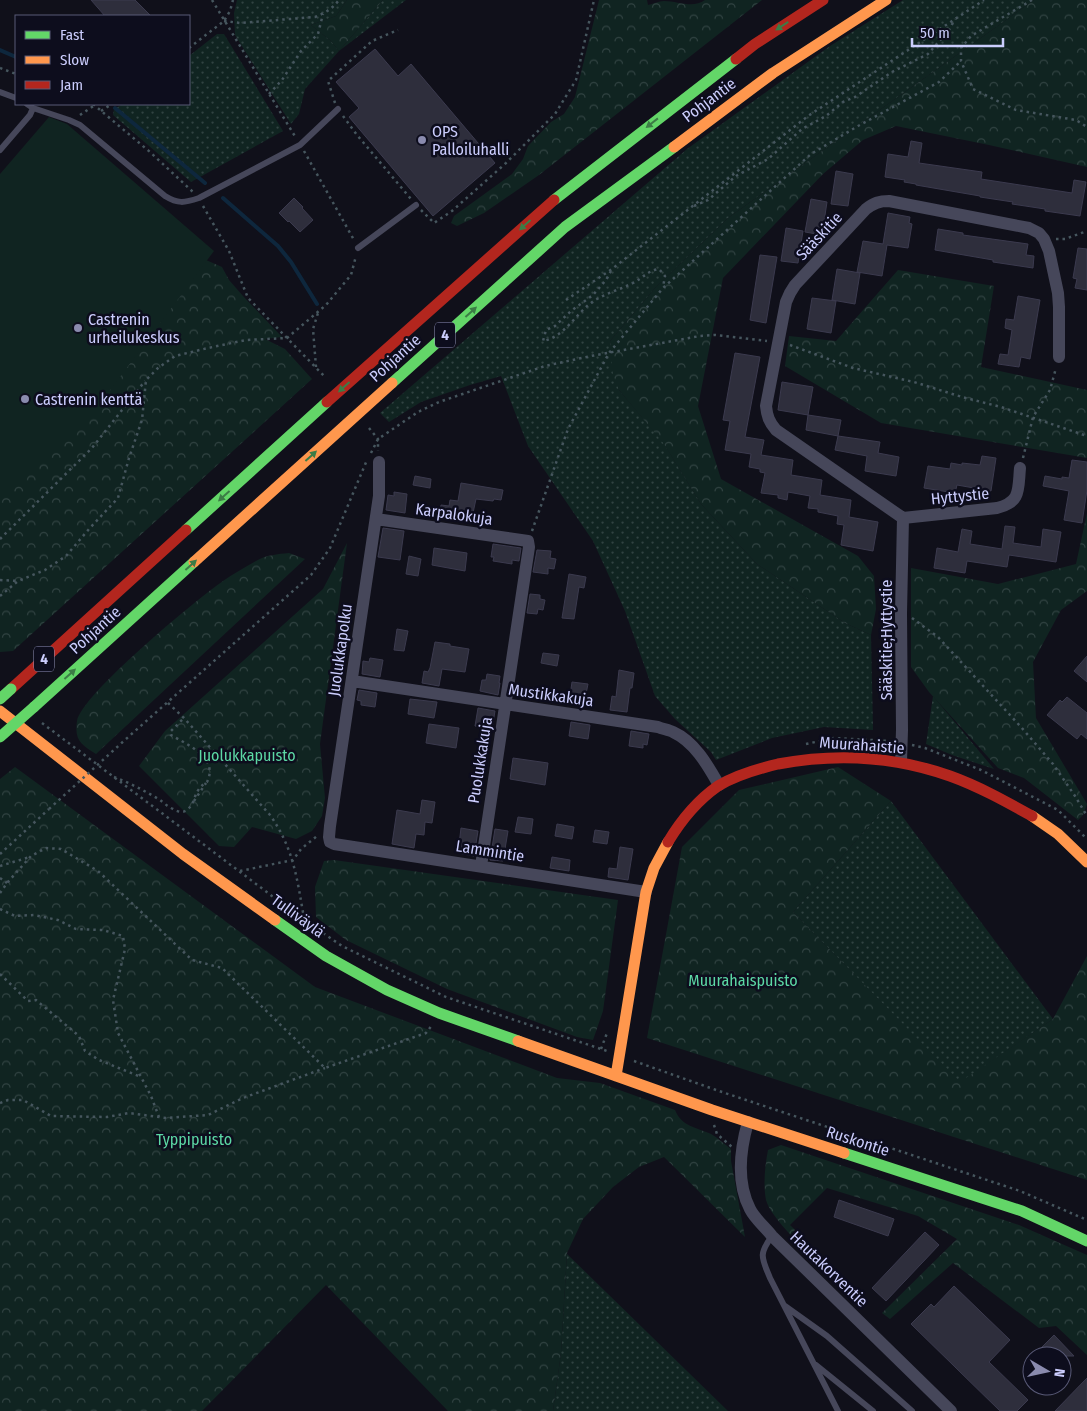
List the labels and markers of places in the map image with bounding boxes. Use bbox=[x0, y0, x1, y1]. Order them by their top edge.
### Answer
place label: OPS Palloiluhalli bbox=[432, 122, 509, 159]
marker: OPS Palloiluhalli bbox=[416, 134, 428, 146]
place label: Castrenin urheilukeskus bbox=[88, 310, 180, 347]
marker: Castrenin urheilukeskus bbox=[72, 322, 84, 334]
place label: Castrenin kenttä bbox=[35, 390, 142, 409]
marker: Castrenin kenttä bbox=[19, 393, 31, 405]

